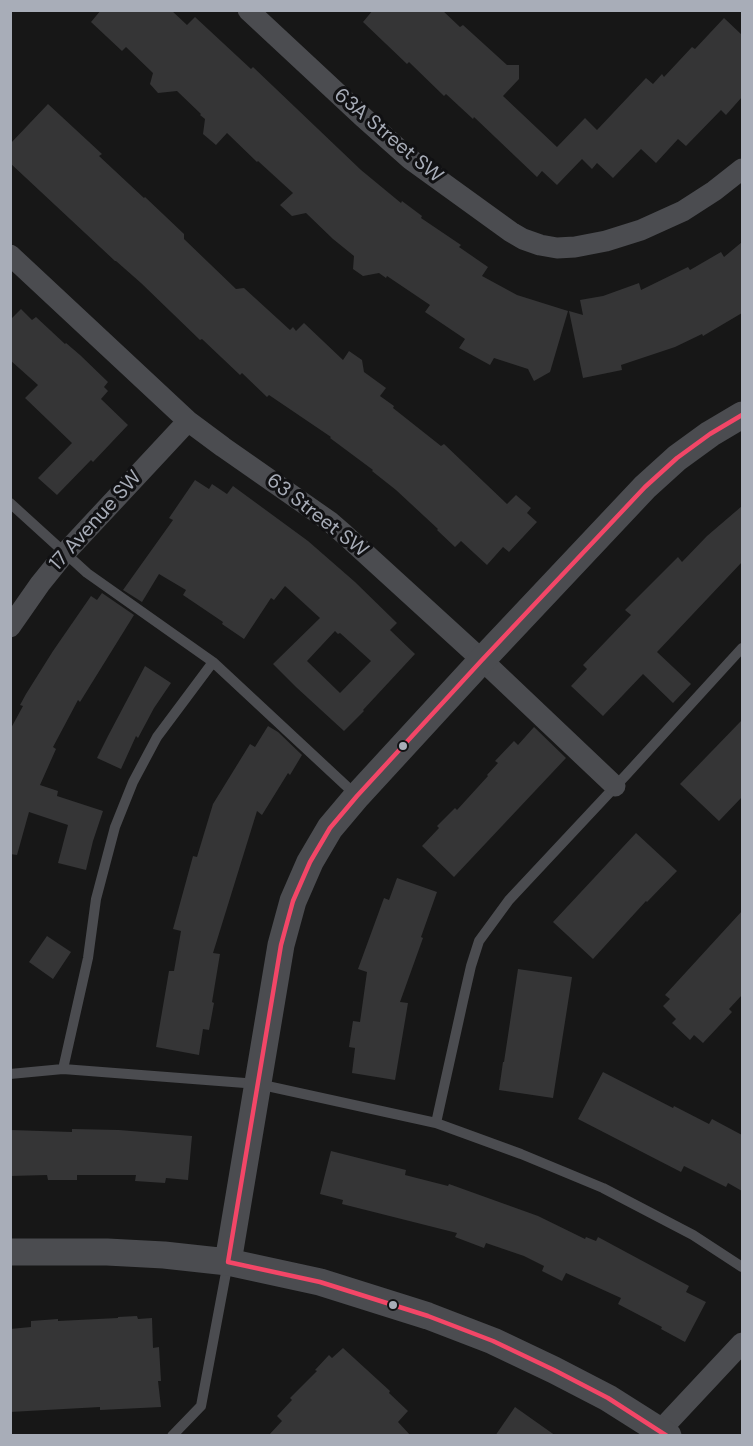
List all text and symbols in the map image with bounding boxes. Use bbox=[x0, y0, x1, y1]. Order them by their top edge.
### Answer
street label: 63A Street SW bbox=[329, 83, 447, 189]
street label: 17 Avenue SW bbox=[45, 466, 147, 576]
street label: 63 Street SW bbox=[261, 469, 373, 563]
unlabelled marker bbox=[397, 740, 409, 752]
unlabelled marker bbox=[387, 1299, 399, 1311]

